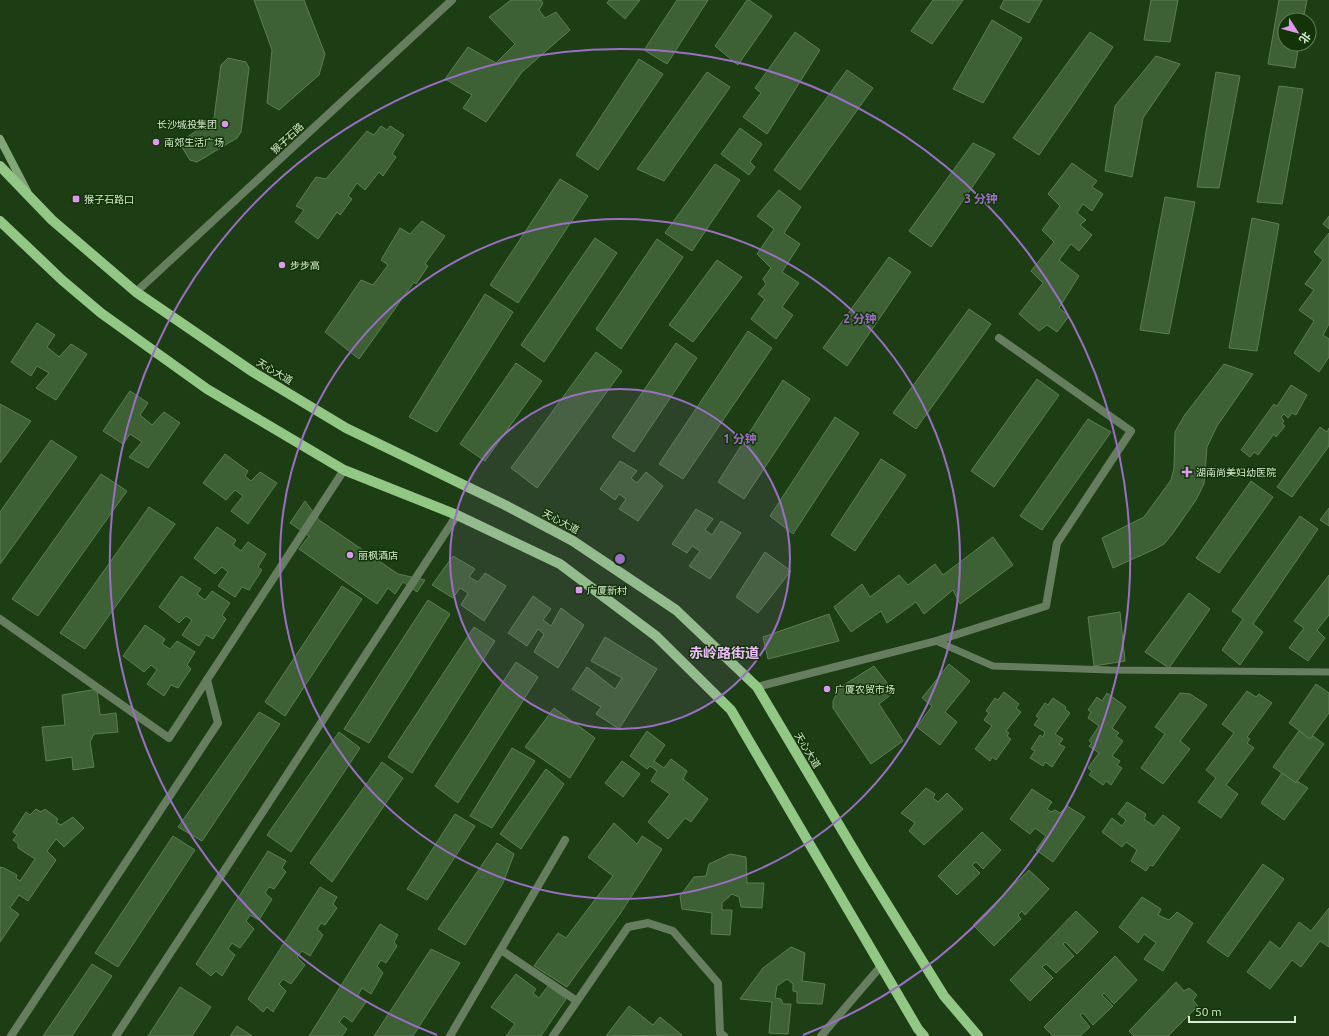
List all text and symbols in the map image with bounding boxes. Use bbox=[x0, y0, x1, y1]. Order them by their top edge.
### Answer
north arrow bbox=[1277, 12, 1317, 52]
text: 北 bbox=[1297, 30, 1313, 46]
place label: 长沙城投集团 bbox=[157, 119, 217, 130]
marker: 长沙城投集团 bbox=[220, 119, 230, 129]
street label: 猴子石路 bbox=[269, 121, 306, 156]
marker: 南郊生活广场 bbox=[151, 137, 161, 147]
place label: 南郊生活广场 bbox=[164, 137, 224, 148]
text: 3 分钟 bbox=[964, 192, 998, 205]
marker: 猴子石路口 bbox=[71, 194, 81, 204]
place label: 猴子石路口 bbox=[84, 194, 134, 205]
marker: 步步高 bbox=[277, 260, 287, 270]
place label: 步步高 bbox=[290, 260, 320, 271]
text: 2 分钟 bbox=[843, 312, 877, 325]
street label: 天心大道 bbox=[255, 356, 295, 386]
text: 1 分钟 bbox=[723, 432, 757, 445]
marker: 湖南尚美妇幼医院 bbox=[1181, 466, 1193, 478]
place label: 湖南尚美妇幼医院 bbox=[1196, 467, 1276, 478]
street label: 天心大道 bbox=[541, 507, 581, 536]
marker: 丽枫酒店 bbox=[345, 550, 355, 560]
place label: 丽枫酒店 bbox=[358, 550, 398, 561]
centre of rings bbox=[613, 552, 627, 566]
marker: 广厦新村 bbox=[574, 585, 584, 595]
place label: 广厦新村 bbox=[587, 585, 627, 596]
district label: 赤岭路街道 bbox=[689, 645, 759, 661]
marker: 广厦农贸市场 bbox=[822, 684, 832, 694]
place label: 广厦农贸市场 bbox=[835, 684, 895, 695]
street label: 天心大道 bbox=[793, 730, 823, 770]
scale bar bbox=[1189, 998, 1295, 1024]
text: 50 m bbox=[1195, 1005, 1222, 1018]

